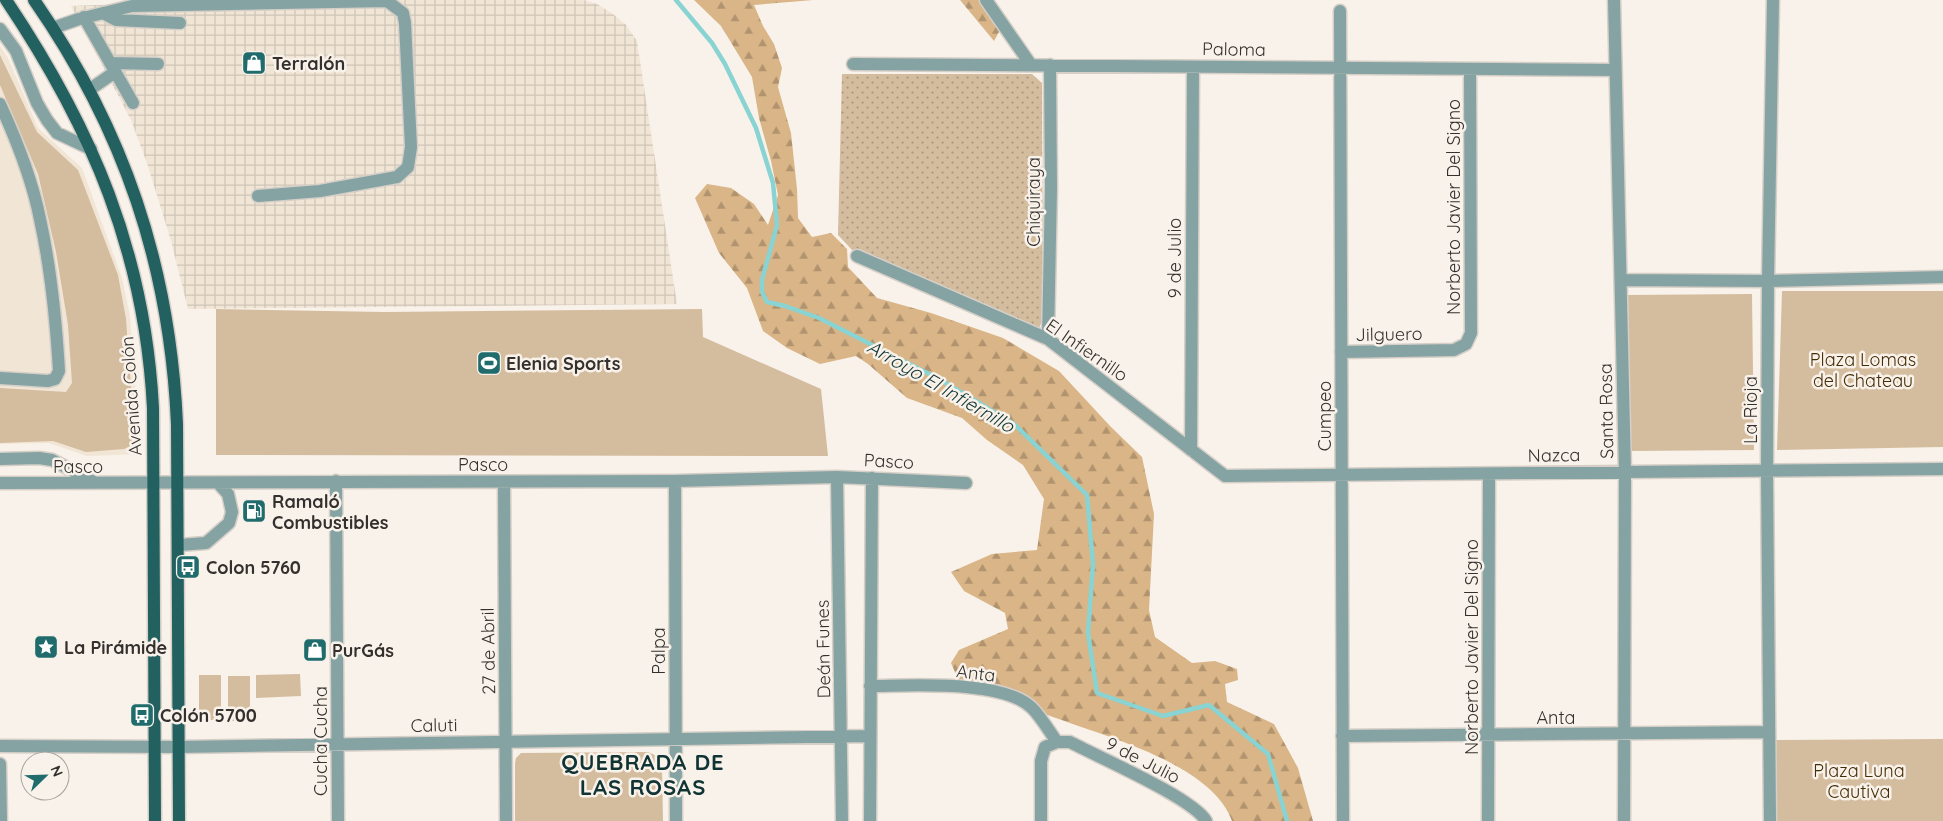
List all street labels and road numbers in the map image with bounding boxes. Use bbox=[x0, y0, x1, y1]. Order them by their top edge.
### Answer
street label: Paloma bbox=[1202, 37, 1266, 61]
street label: Norberto Javier Del Signo bbox=[1442, 99, 1465, 315]
street label: Chiquiraya bbox=[1022, 157, 1045, 247]
street label: 9 de Julio bbox=[1163, 218, 1186, 298]
street label: El Infiernillo bbox=[1042, 313, 1132, 387]
street label: Jilguero bbox=[1355, 322, 1423, 346]
street label: Avenida Colón bbox=[115, 335, 147, 457]
street label: Santa Rosa bbox=[1594, 363, 1618, 459]
street label: La Rioja bbox=[1739, 376, 1762, 444]
street label: Cumpeo bbox=[1313, 381, 1336, 451]
street label: Nazca bbox=[1527, 443, 1581, 467]
street label: Pasco bbox=[863, 448, 915, 474]
street label: Pasco bbox=[458, 453, 508, 476]
street label: Pasco bbox=[53, 455, 103, 478]
street label: Norberto Javier Del Signo bbox=[1460, 539, 1483, 755]
street label: Deán Funes bbox=[811, 599, 835, 699]
street label: 27 de Abril bbox=[476, 607, 500, 695]
street label: Palpa bbox=[647, 627, 670, 675]
street label: Anta bbox=[955, 659, 997, 687]
street label: Cucha Cucha bbox=[309, 686, 332, 796]
street label: Anta bbox=[1536, 706, 1576, 729]
street label: Caluti bbox=[410, 713, 458, 737]
street label: 9 de Julio bbox=[1102, 732, 1184, 788]

